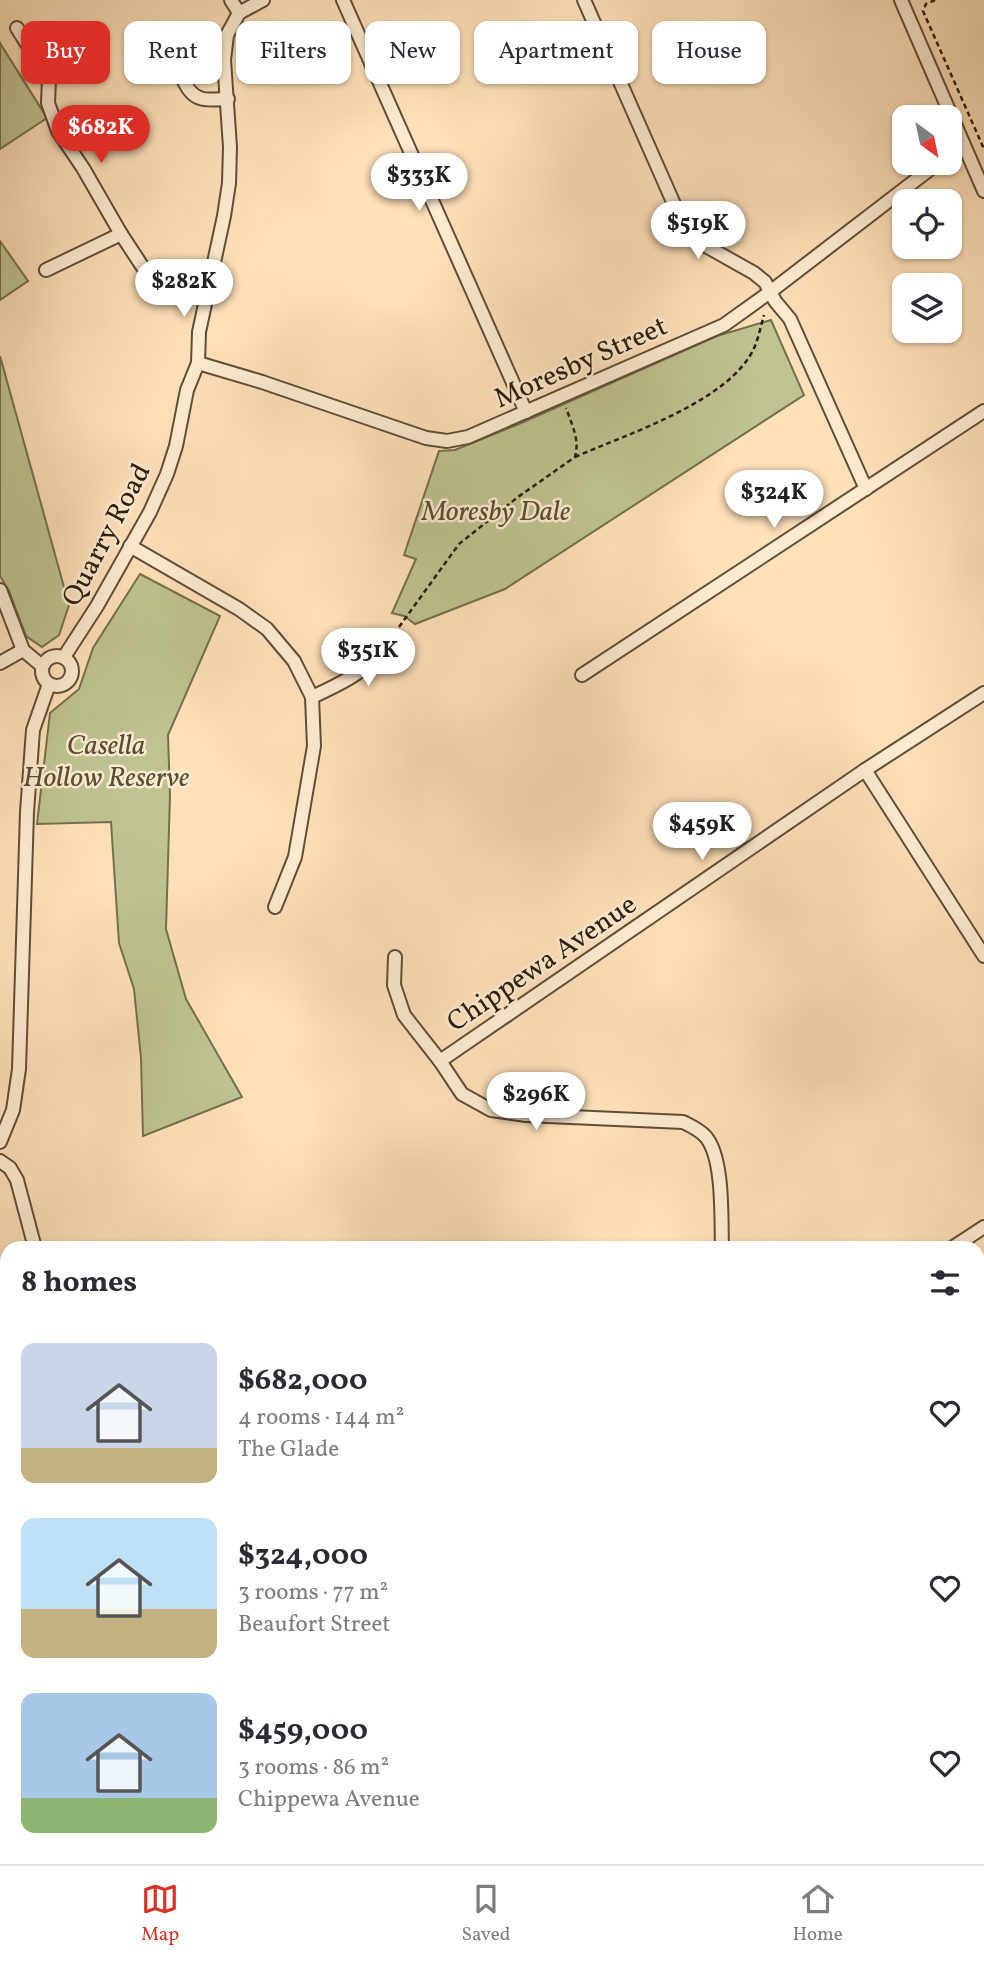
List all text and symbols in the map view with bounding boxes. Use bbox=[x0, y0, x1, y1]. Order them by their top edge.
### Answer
chip: Buy bbox=[21, 21, 110, 84]
chip: Rent bbox=[124, 21, 222, 84]
chip: Filters bbox=[236, 21, 351, 84]
chip: New bbox=[365, 21, 460, 84]
chip: Apartment bbox=[474, 21, 638, 84]
chip: House bbox=[652, 21, 766, 84]
north arrow bbox=[892, 105, 962, 175]
map controls bbox=[892, 105, 962, 343]
pin: $682K bbox=[52, 106, 150, 165]
text: $682K bbox=[68, 112, 134, 144]
pin: $333K bbox=[370, 154, 468, 213]
text: $333K bbox=[387, 160, 451, 192]
button: locate bbox=[892, 189, 962, 259]
pin: $519K bbox=[649, 202, 747, 261]
text: $519K bbox=[667, 208, 729, 240]
pin: $282K bbox=[135, 260, 233, 319]
text: $282K bbox=[151, 266, 217, 298]
button: layers bbox=[892, 273, 962, 343]
street label: Moresby Street bbox=[488, 308, 674, 419]
street label: Quarry Road bbox=[53, 457, 161, 614]
pin: $324K bbox=[725, 470, 823, 530]
text: $324K bbox=[741, 477, 807, 509]
park label: Moresby Dale bbox=[421, 493, 570, 532]
pin: $351K bbox=[319, 628, 417, 688]
text: $351K bbox=[337, 635, 399, 667]
park label: Casella Hollow Reserve bbox=[23, 727, 189, 798]
pin: $459K bbox=[653, 802, 751, 862]
text: $459K bbox=[669, 809, 735, 841]
street label: Chippewa Avenue bbox=[440, 886, 645, 1042]
pin: $296K bbox=[487, 1072, 585, 1132]
text: $296K bbox=[502, 1079, 570, 1111]
text: 8 homes bbox=[21, 1262, 137, 1304]
icon: filters bbox=[926, 1264, 964, 1302]
text: $682,000 bbox=[238, 1360, 368, 1402]
icon: home bbox=[77, 1371, 161, 1455]
icon: heart bbox=[926, 1394, 964, 1432]
text: 4 rooms · 144 m² bbox=[238, 1402, 404, 1434]
text: The Glade bbox=[238, 1434, 339, 1466]
text: $324,000 bbox=[238, 1535, 368, 1577]
icon: home bbox=[77, 1546, 161, 1630]
icon: heart bbox=[926, 1569, 964, 1607]
text: 3 rooms · 77 m² bbox=[238, 1577, 388, 1609]
text: Beaufort Street bbox=[238, 1609, 390, 1641]
text: $459,000 bbox=[238, 1710, 368, 1752]
icon: home bbox=[77, 1721, 161, 1805]
icon: heart bbox=[926, 1744, 964, 1782]
text: 3 rooms · 86 m² bbox=[238, 1752, 389, 1784]
text: Chippewa Avenue bbox=[238, 1784, 420, 1816]
tab: Map bbox=[141, 1880, 179, 1948]
tab: Saved bbox=[461, 1880, 510, 1948]
tab: Home bbox=[793, 1880, 843, 1948]

